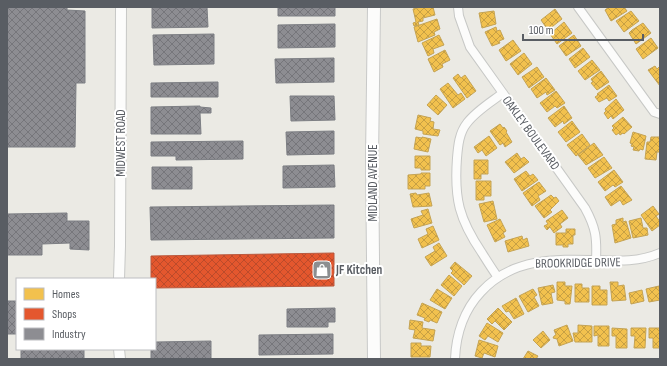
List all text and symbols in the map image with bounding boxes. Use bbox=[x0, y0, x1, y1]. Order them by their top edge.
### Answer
scale bar bbox=[523, 16, 643, 42]
text: 100 m bbox=[529, 23, 554, 38]
street label: OAKLEY BOULEVARD bbox=[499, 93, 563, 173]
street label: MIDWEST ROAD bbox=[113, 109, 129, 177]
street label: MIDLAND AVENUE bbox=[365, 144, 381, 222]
street label: BROOKRIDGE DRIVE bbox=[535, 254, 621, 272]
shop icon: JF Kitchen bbox=[311, 259, 333, 281]
place label: JF Kitchen bbox=[335, 262, 382, 278]
legend bbox=[16, 278, 156, 350]
text: Homes bbox=[52, 287, 80, 302]
text: Shops bbox=[52, 307, 77, 322]
text: Industry bbox=[52, 327, 86, 342]

